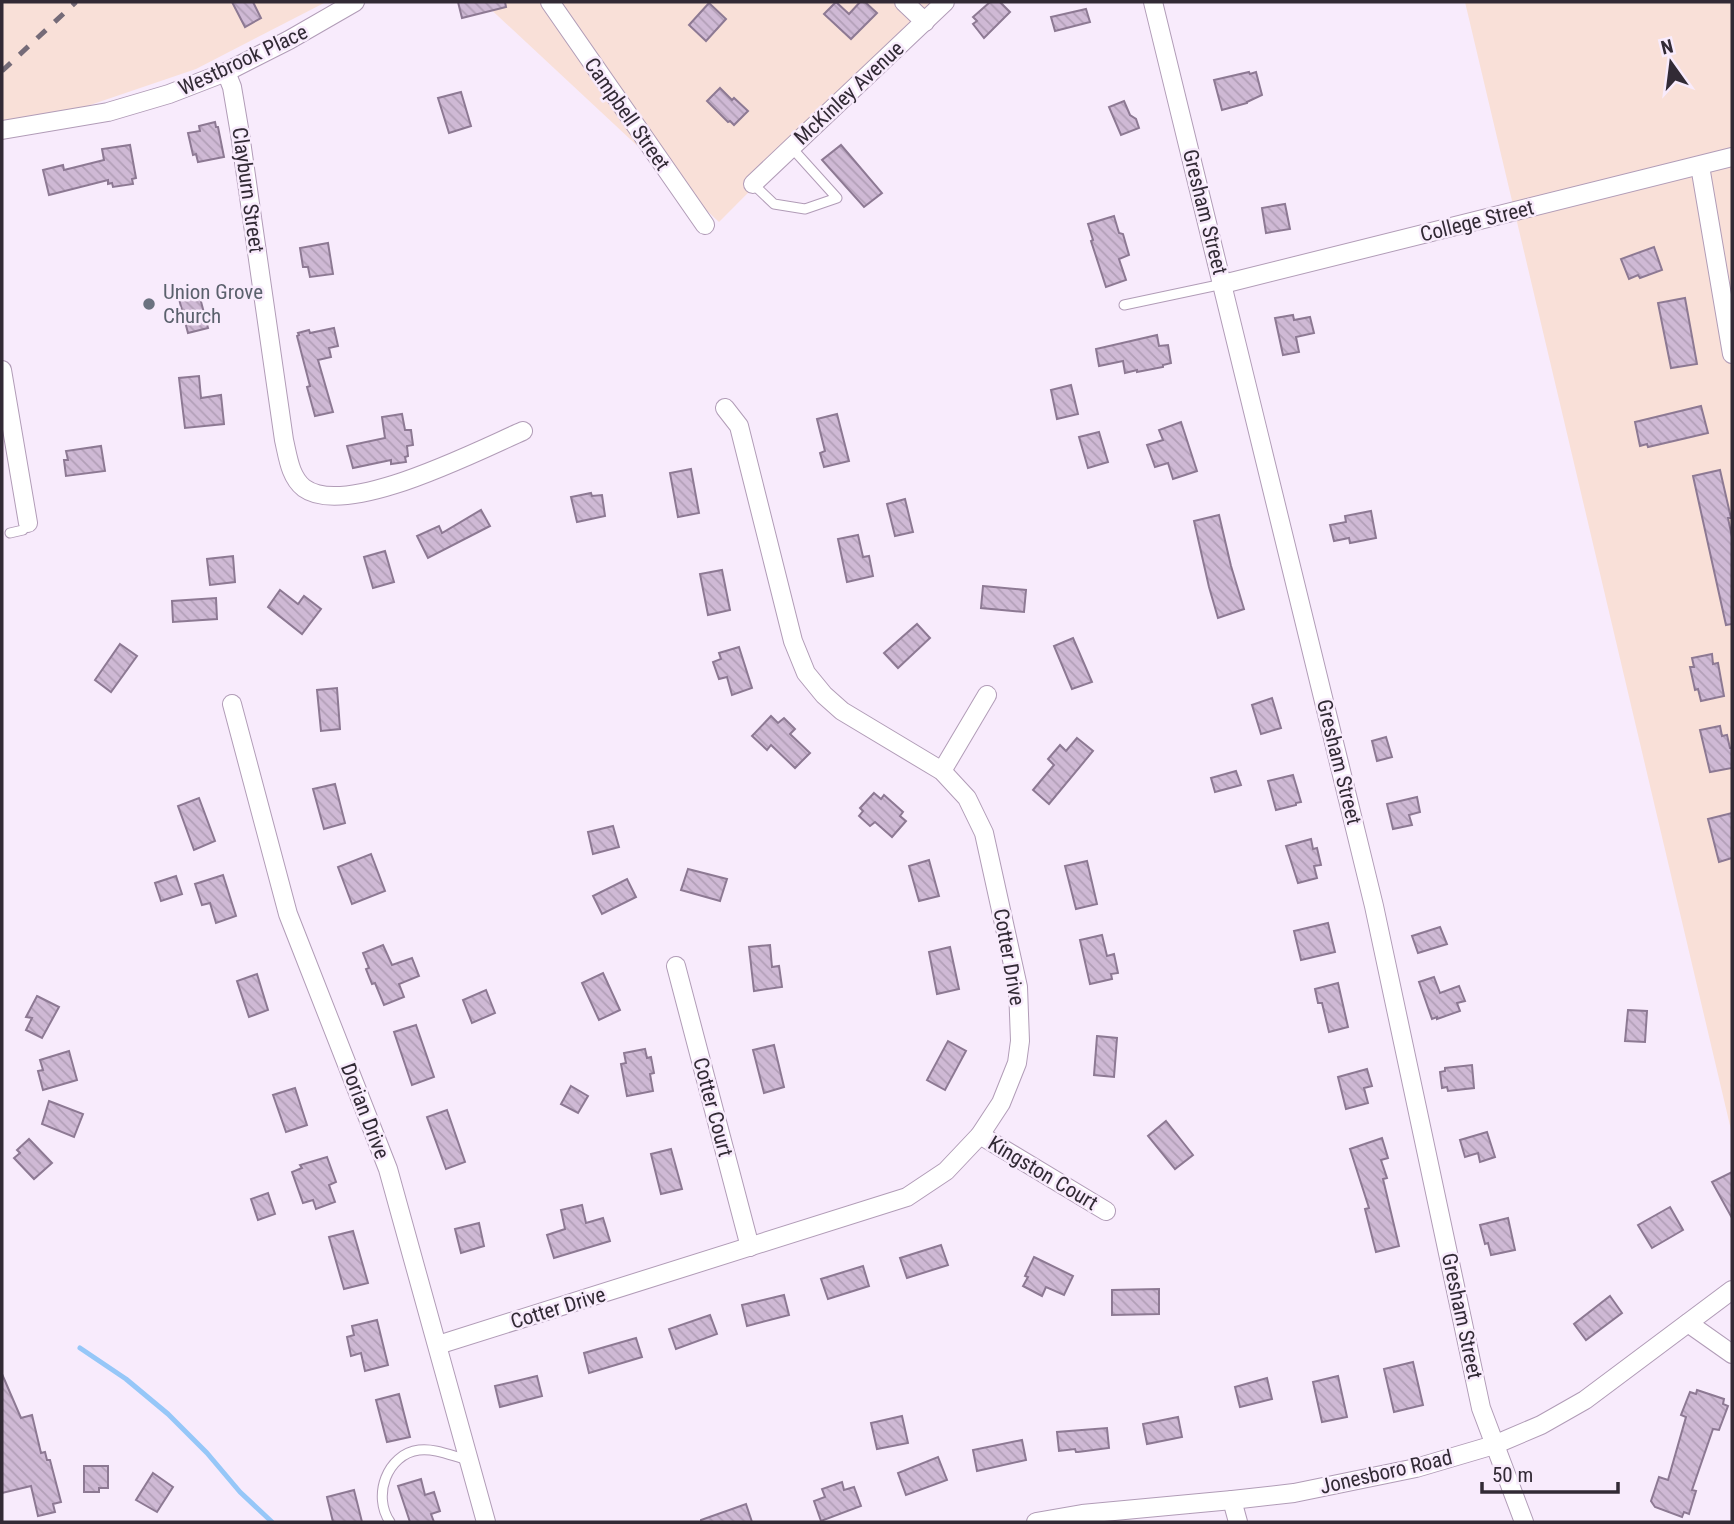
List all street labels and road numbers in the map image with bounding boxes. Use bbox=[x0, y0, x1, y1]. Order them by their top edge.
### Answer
street label: Westbrook Place bbox=[175, 20, 311, 100]
street label: McKinley Avenue bbox=[789, 36, 909, 150]
street label: Campbell Street bbox=[579, 53, 675, 175]
street label: Clayburn Street bbox=[227, 126, 269, 254]
street label: Gresham Street bbox=[1178, 147, 1232, 277]
street label: College Street bbox=[1418, 195, 1536, 247]
street label: Gresham Street bbox=[1312, 697, 1366, 827]
street label: Cotter Drive bbox=[989, 907, 1029, 1007]
street label: Cotter Court bbox=[688, 1055, 738, 1159]
street label: Dorian Drive bbox=[336, 1060, 394, 1162]
street label: Kingston Court bbox=[984, 1131, 1102, 1215]
street label: Gresham Street bbox=[1437, 1251, 1487, 1381]
street label: Cotter Drive bbox=[508, 1282, 608, 1334]
street label: Jonesboro Road bbox=[1318, 1445, 1454, 1499]

